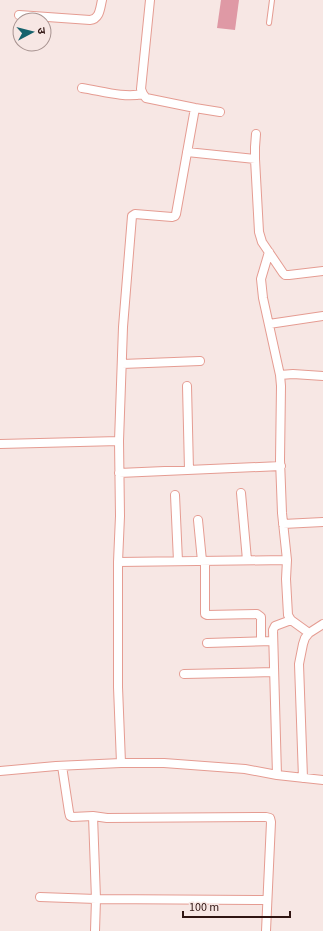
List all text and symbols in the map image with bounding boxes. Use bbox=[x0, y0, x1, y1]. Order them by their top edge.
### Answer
north arrow bbox=[12, 12, 52, 52]
text: उ bbox=[34, 27, 49, 36]
scale bar bbox=[183, 893, 290, 919]
text: 100 m bbox=[189, 899, 219, 916]

